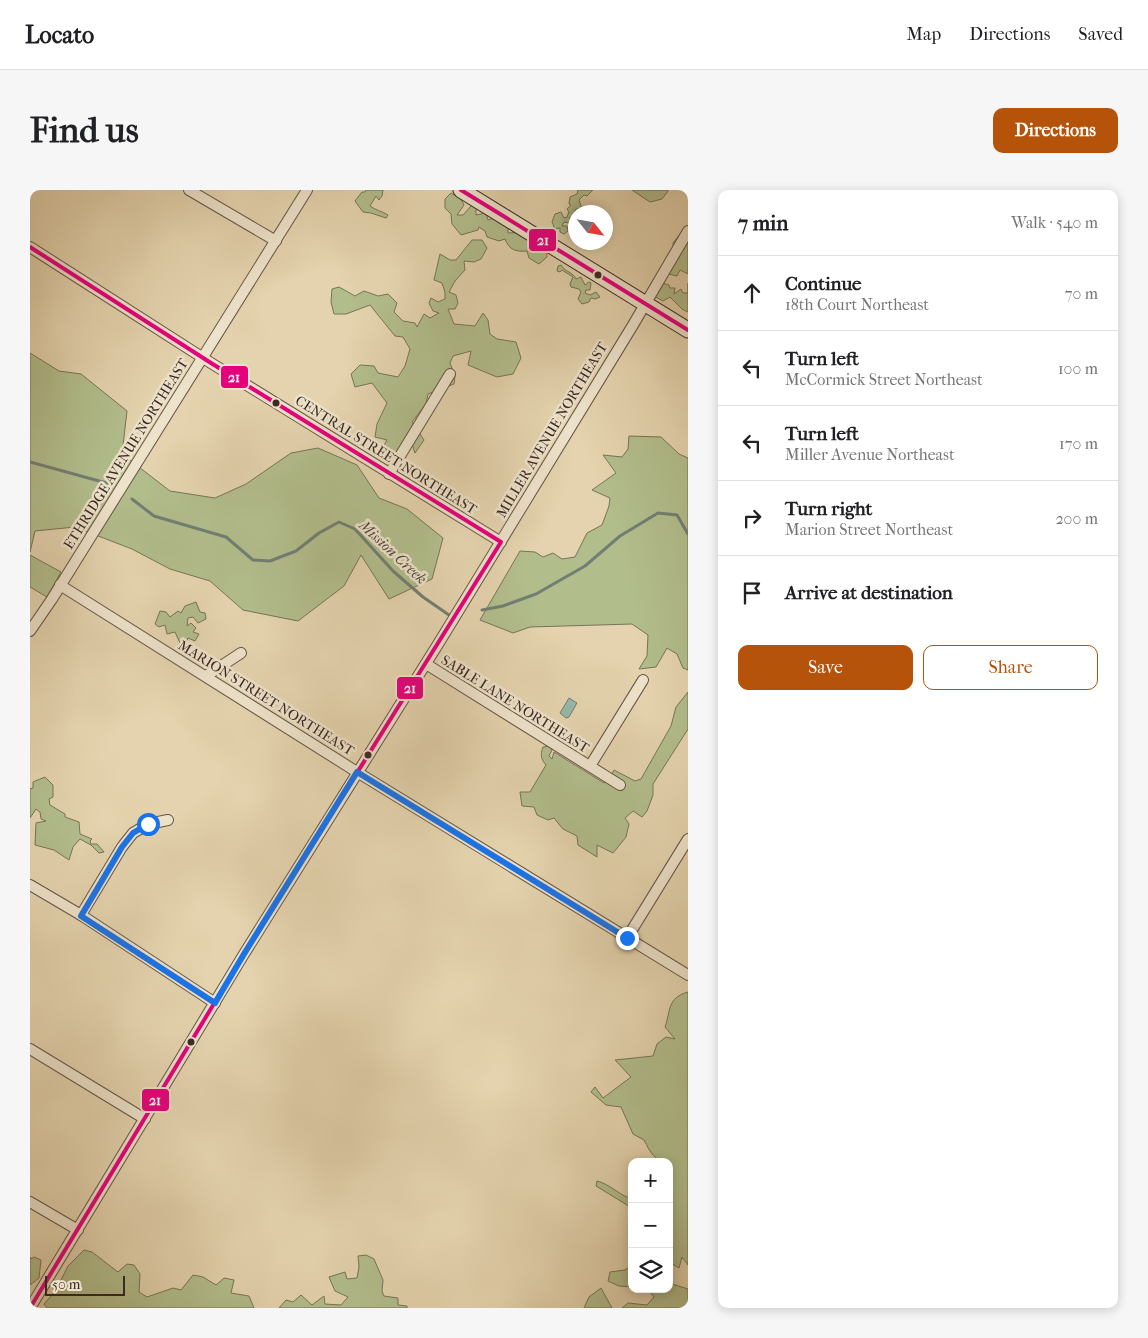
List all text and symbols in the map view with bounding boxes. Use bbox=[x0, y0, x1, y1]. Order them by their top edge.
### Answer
text: Locato bbox=[25, 21, 94, 49]
text: Map bbox=[907, 24, 941, 45]
text: Directions bbox=[969, 24, 1050, 45]
text: Saved bbox=[1078, 24, 1123, 45]
button: Directions bbox=[993, 108, 1118, 153]
text: Find us bbox=[30, 110, 139, 151]
north arrow bbox=[568, 205, 613, 250]
text: 7 min bbox=[738, 211, 789, 235]
text: Walk · 540 m bbox=[1011, 213, 1098, 232]
line badge: 21 bbox=[528, 228, 557, 252]
text: 21 bbox=[537, 232, 549, 249]
unlabelled marker bbox=[593, 270, 603, 280]
text: Continue bbox=[785, 273, 861, 295]
icon: ahead bbox=[738, 279, 766, 307]
text: 70 m bbox=[1065, 284, 1098, 303]
text: 18th Court Northeast bbox=[785, 295, 929, 314]
street label: MILLER AVENUE NORTHEAST bbox=[493, 339, 612, 521]
text: Turn left bbox=[785, 348, 859, 370]
icon: left bbox=[738, 354, 766, 382]
street label: ETHRIDGE AVENUE NORTHEAST bbox=[60, 355, 192, 552]
text: 100 m bbox=[1058, 359, 1098, 378]
line badge: 21 bbox=[220, 365, 249, 389]
text: 21 bbox=[228, 369, 240, 386]
text: McCormick Street Northeast bbox=[785, 370, 983, 389]
street label: CENTRAL STREET NORTHEAST bbox=[292, 392, 480, 518]
unlabelled marker bbox=[271, 398, 281, 408]
text: Turn left bbox=[785, 423, 859, 445]
icon: left bbox=[738, 429, 766, 457]
text: 170 m bbox=[1059, 434, 1098, 453]
text: Miller Avenue Northeast bbox=[785, 445, 955, 464]
text: Turn right bbox=[785, 498, 872, 520]
icon: right bbox=[738, 504, 766, 532]
text: 200 m bbox=[1055, 509, 1098, 528]
water label: Mission Creek bbox=[355, 516, 431, 588]
text: Marion Street Northeast bbox=[785, 520, 953, 539]
icon: arrive bbox=[738, 579, 766, 607]
text: Arrive at destination bbox=[785, 582, 953, 604]
street label: MARION STREET NORTHEAST bbox=[175, 637, 358, 760]
button: Save bbox=[738, 645, 913, 690]
button: Share bbox=[923, 645, 1098, 690]
street label: SABLE LANE NORTHEAST bbox=[438, 651, 593, 757]
line badge: 21 bbox=[396, 676, 424, 700]
text: 21 bbox=[404, 680, 416, 697]
unlabelled marker bbox=[363, 750, 373, 760]
route start bbox=[137, 813, 160, 836]
route end bbox=[616, 927, 639, 950]
unlabelled marker bbox=[186, 1037, 196, 1047]
line badge: 21 bbox=[141, 1088, 170, 1112]
text: 21 bbox=[149, 1092, 161, 1109]
map controls bbox=[628, 1158, 673, 1293]
button: + bbox=[628, 1158, 673, 1203]
button: − bbox=[628, 1203, 673, 1248]
button: layers bbox=[628, 1248, 673, 1293]
scale bar bbox=[45, 1273, 125, 1296]
text: 50 m bbox=[52, 1276, 80, 1293]

